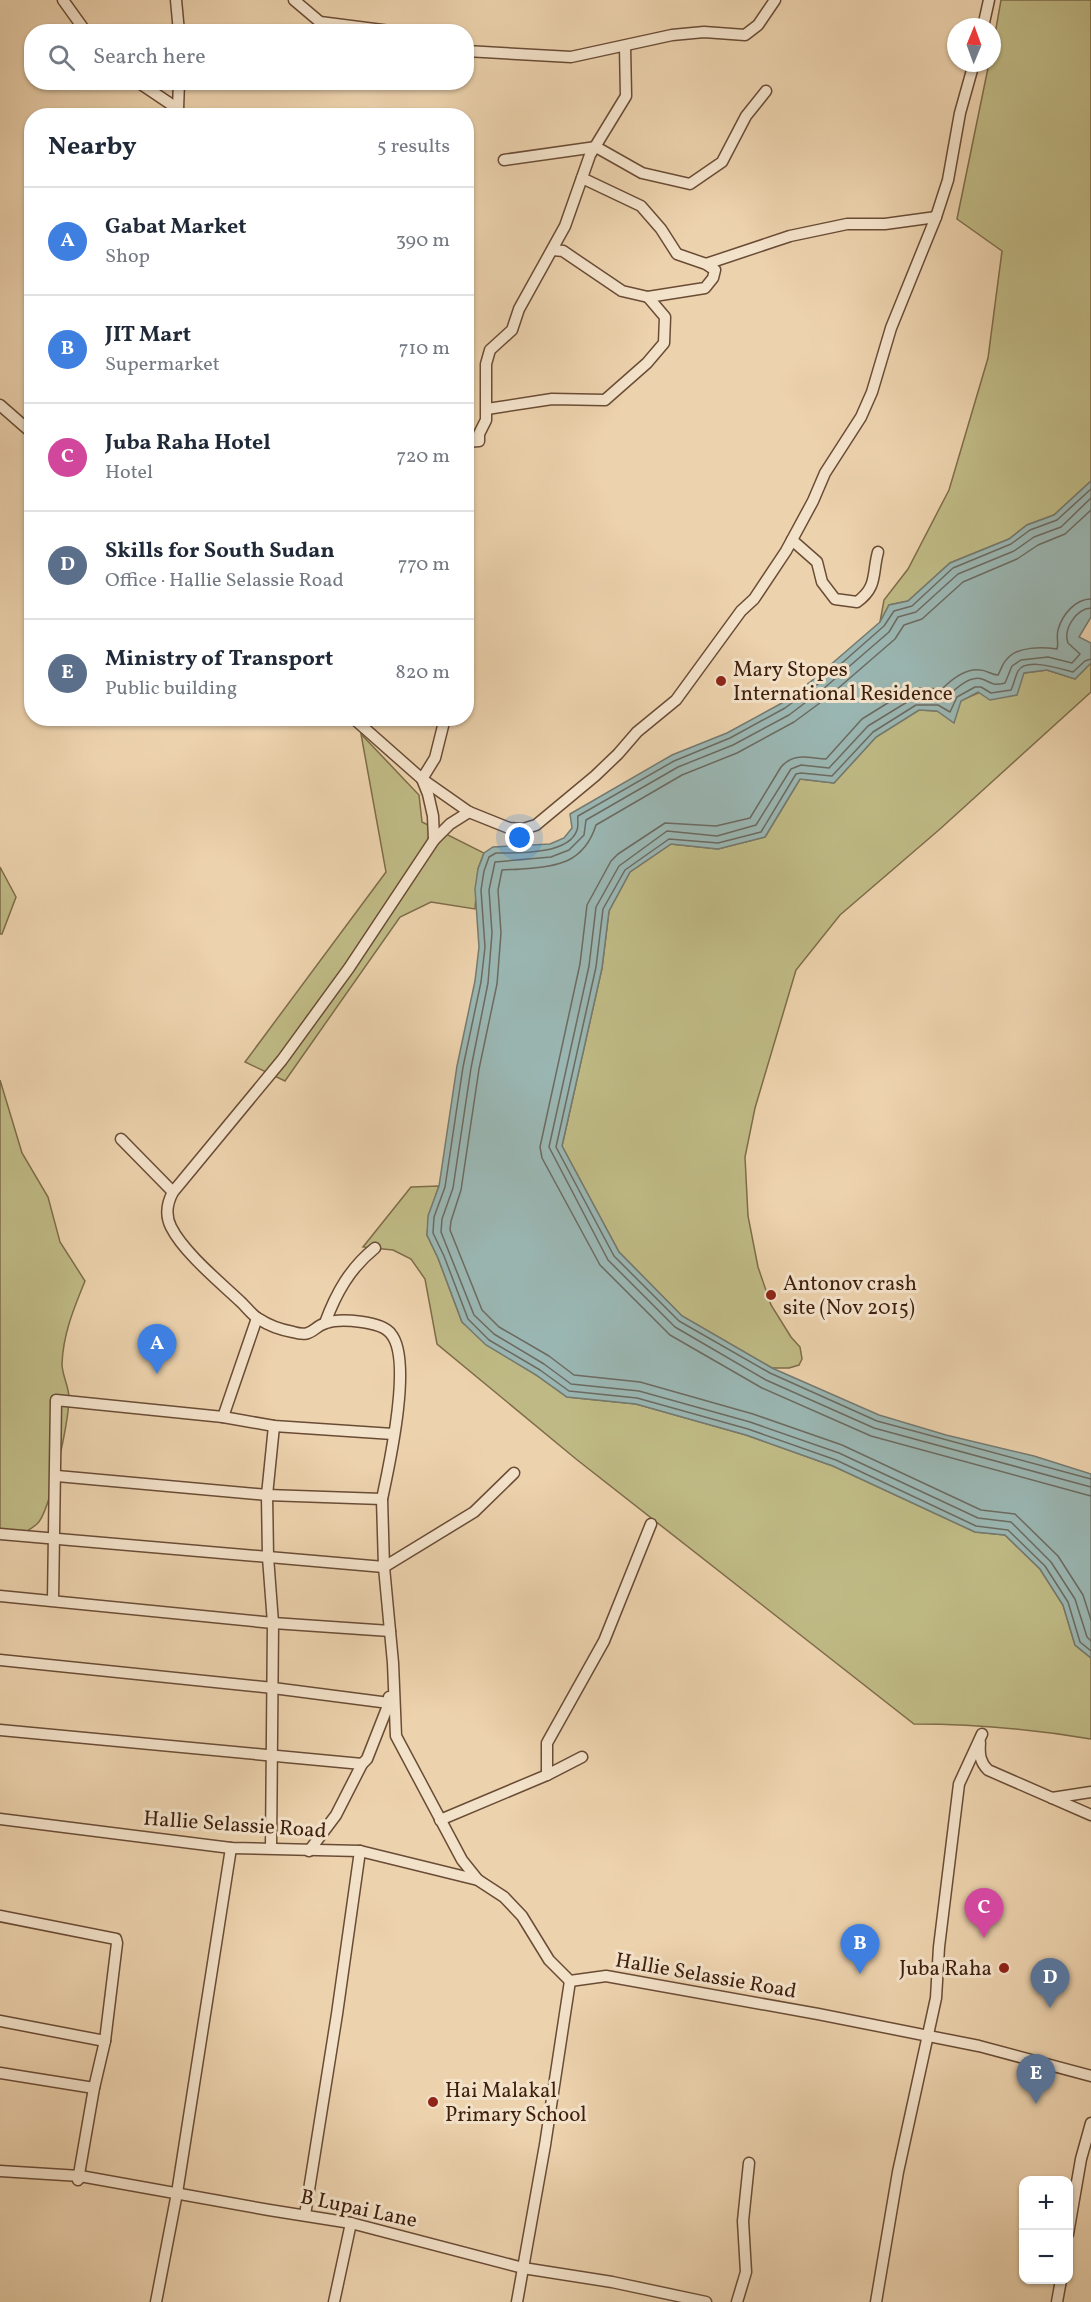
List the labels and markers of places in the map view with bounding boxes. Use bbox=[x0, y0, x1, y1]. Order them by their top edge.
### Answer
place label: Mary Stopes International Residence bbox=[733, 656, 953, 709]
marker: Mary Stopes International Residence bbox=[714, 674, 728, 688]
place label: Antonov crash site (Nov 2015) bbox=[783, 1270, 917, 1323]
marker: Antonov crash site (Nov 2015) bbox=[764, 1288, 778, 1302]
pin: A bbox=[138, 1324, 176, 1374]
pin: C bbox=[964, 1888, 1004, 1938]
pin: B bbox=[840, 1924, 880, 1974]
place label: Juba Raha bbox=[899, 1955, 992, 1984]
pin: D bbox=[1030, 1958, 1070, 2008]
marker: Juba Raha bbox=[997, 1961, 1011, 1975]
pin: E bbox=[1016, 2054, 1056, 2104]
place label: Hai Malakal Primary School bbox=[445, 2077, 586, 2130]
marker: Hai Malakal Primary School bbox=[426, 2095, 440, 2109]

